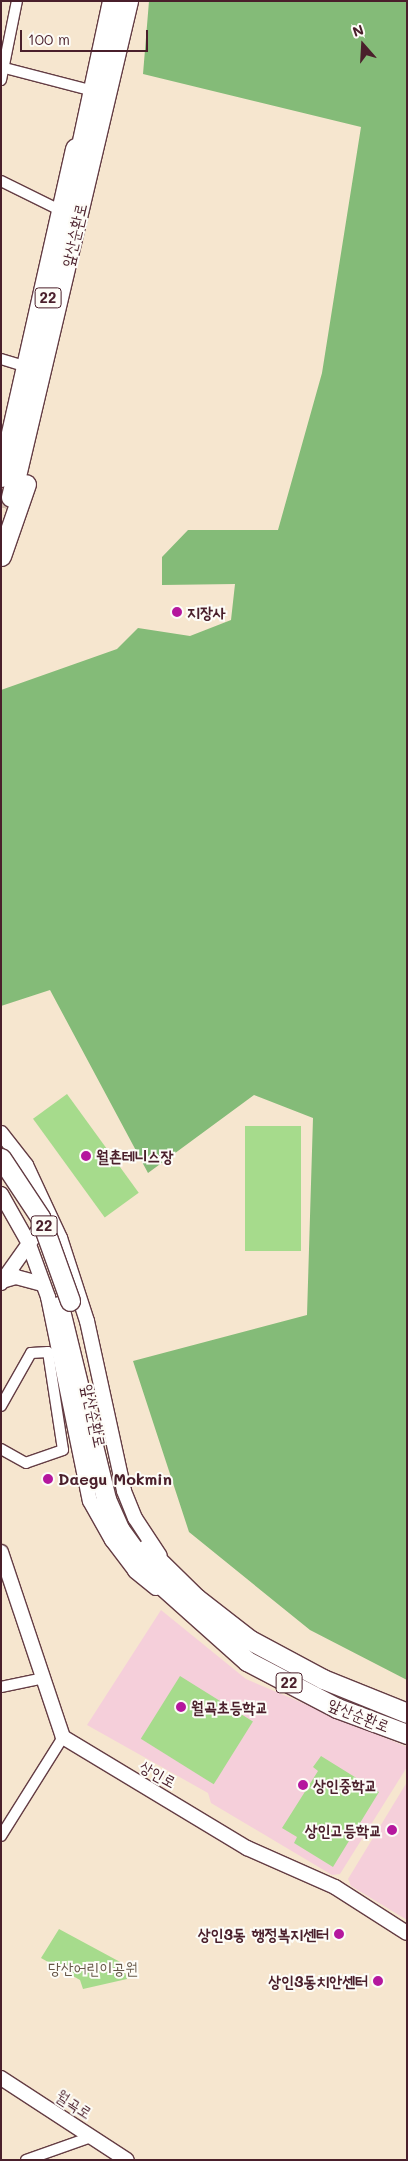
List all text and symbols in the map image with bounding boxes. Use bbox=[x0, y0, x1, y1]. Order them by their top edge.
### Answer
scale bar bbox=[22, 20, 150, 52]
north arrow bbox=[338, 20, 388, 70]
text: N bbox=[350, 20, 366, 41]
text: 100 m bbox=[28, 29, 70, 49]
street label: 앞산순환로 bbox=[57, 201, 91, 269]
road number: 22 bbox=[34, 286, 62, 310]
place label: 지장사 bbox=[187, 602, 226, 622]
marker: 지장사 bbox=[171, 606, 183, 618]
place label: 월촌테니스장 bbox=[96, 1146, 173, 1166]
marker: 월촌테니스장 bbox=[80, 1150, 92, 1162]
road number: 22 bbox=[30, 1214, 58, 1238]
street label: 앞산순환로 bbox=[78, 1383, 110, 1449]
place label: Daegu Mokmin bbox=[58, 1469, 172, 1489]
marker: Daegu Mokmin bbox=[42, 1473, 54, 1485]
road number: 22 bbox=[275, 1670, 303, 1696]
street label: 앞산순환로 bbox=[326, 1694, 392, 1736]
place label: 월곡초등학교 bbox=[191, 1697, 268, 1717]
marker: 월곡초등학교 bbox=[175, 1701, 187, 1713]
street label: 상인로 bbox=[136, 1756, 180, 1792]
place label: 상인중학교 bbox=[313, 1775, 377, 1795]
marker: 상인중학교 bbox=[297, 1779, 309, 1791]
place label: 상인고등학교 bbox=[305, 1820, 382, 1840]
marker: 상인고등학교 bbox=[386, 1824, 398, 1836]
place label: 상인3동 행정복지센터 bbox=[198, 1924, 329, 1944]
marker: 상인3동 행정복지센터 bbox=[333, 1928, 345, 1940]
park label: 당산어린이공원 bbox=[48, 1958, 138, 1978]
place label: 상인3동치안센터 bbox=[268, 1971, 368, 1991]
marker: 상인3동치안센터 bbox=[372, 1975, 384, 1987]
street label: 월곡로 bbox=[53, 2085, 95, 2123]

